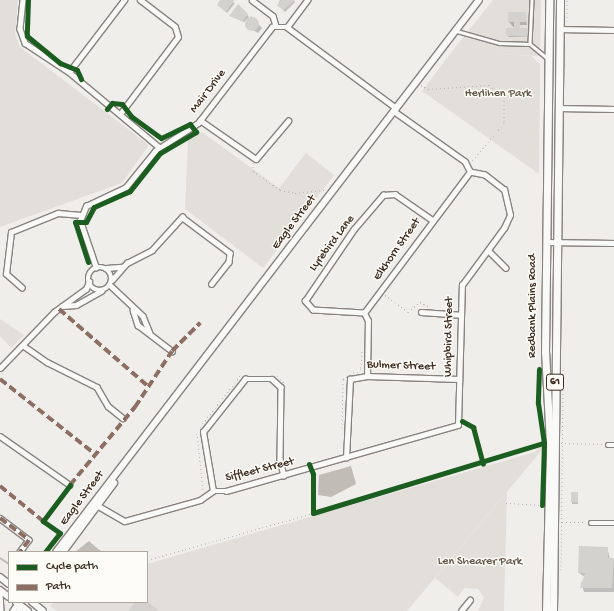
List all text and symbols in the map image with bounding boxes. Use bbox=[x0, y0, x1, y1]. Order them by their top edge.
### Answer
street label: Mair Drive bbox=[188, 67, 230, 117]
park label: Herlihen Park bbox=[465, 88, 531, 102]
street label: Eagle Street bbox=[270, 193, 320, 253]
street label: Lyrebird Lane bbox=[307, 213, 359, 275]
street label: Elkhorn Street bbox=[371, 216, 425, 284]
street label: Redbank Plains Road bbox=[527, 254, 541, 358]
street label: Whipbird Street bbox=[442, 297, 458, 377]
street label: Bulmer Street bbox=[367, 359, 435, 375]
road number: 61 bbox=[545, 373, 565, 391]
street label: Siffleet Street bbox=[224, 456, 296, 486]
street label: Eagle Street bbox=[58, 469, 108, 529]
legend bbox=[8, 551, 148, 603]
park label: Len Shearer Park bbox=[438, 556, 522, 570]
text: Cycle path bbox=[46, 560, 98, 574]
text: Path bbox=[46, 580, 71, 594]

